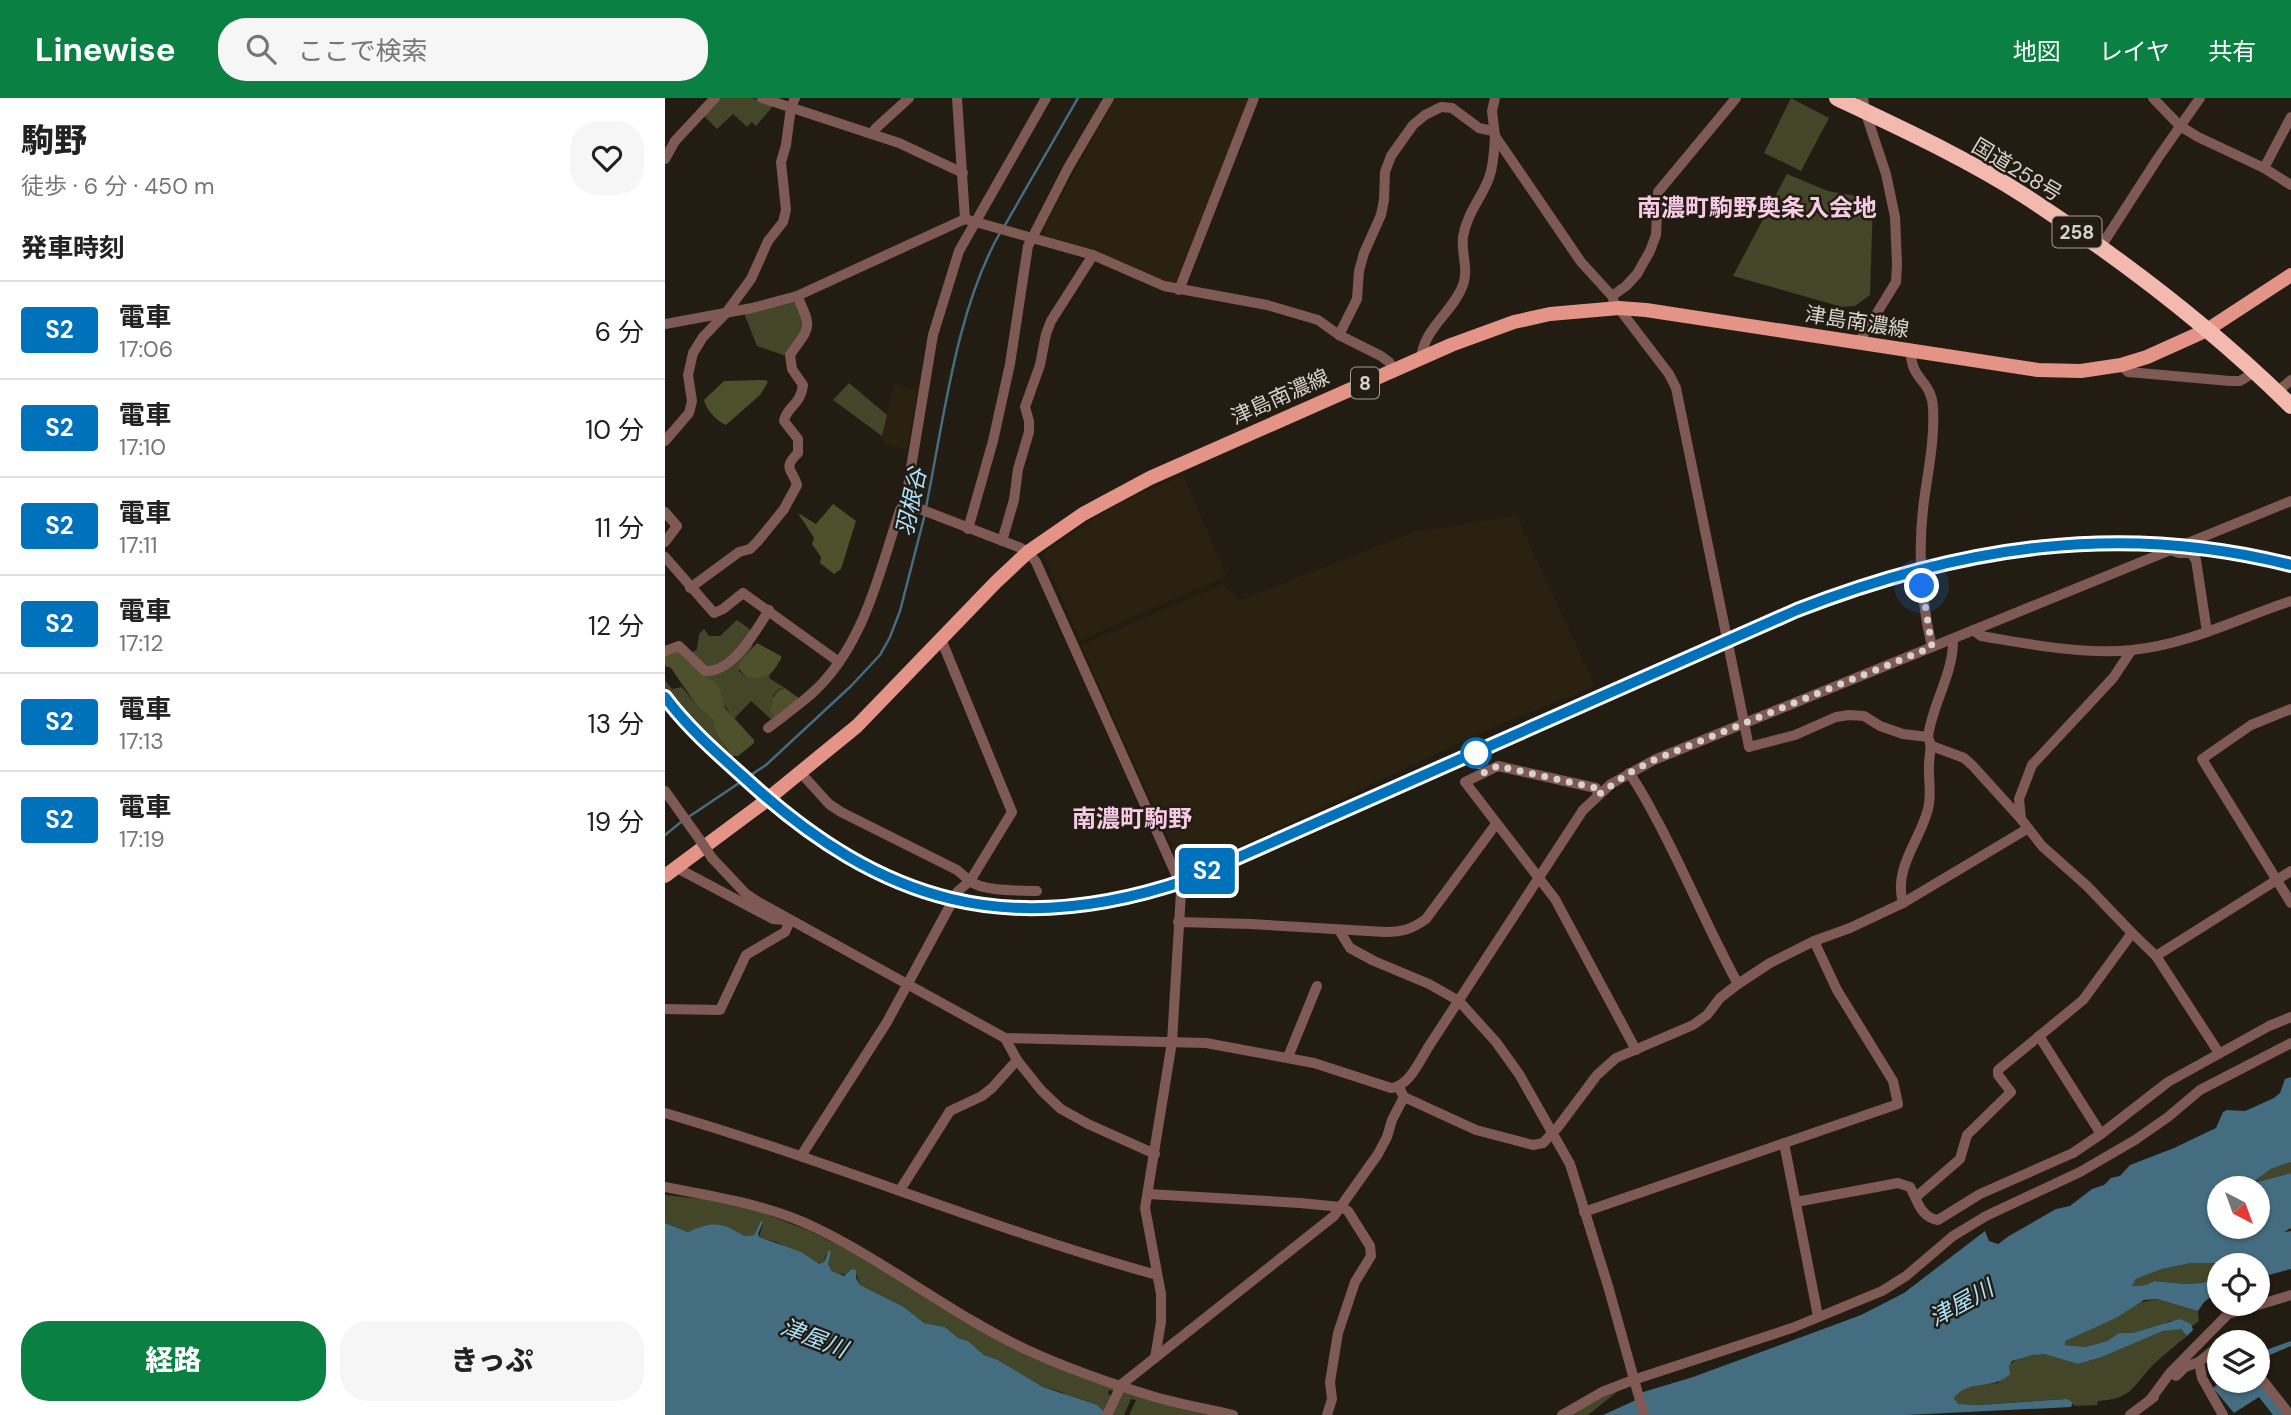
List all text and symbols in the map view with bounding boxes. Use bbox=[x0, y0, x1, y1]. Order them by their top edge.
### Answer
search box bbox=[218, 18, 708, 81]
text: Linewise bbox=[35, 28, 176, 71]
icon: search bbox=[242, 30, 280, 68]
text: ここで検索 bbox=[298, 34, 428, 68]
text: 地図 bbox=[2013, 36, 2061, 67]
text: レイヤ bbox=[2099, 36, 2170, 67]
text: 共有 bbox=[2208, 36, 2256, 67]
text: 駒野 bbox=[21, 119, 87, 162]
button: heart bbox=[570, 121, 644, 195]
street label: 国道258号 bbox=[1967, 132, 2067, 208]
text: 徒歩 · 6 分 · 450 m bbox=[21, 171, 214, 201]
district label: 南濃町駒野奥条入会地 bbox=[1637, 192, 1877, 223]
road number: 258 bbox=[2053, 216, 2101, 248]
text: 発車時刻 bbox=[21, 231, 125, 265]
text: 電車 bbox=[119, 300, 171, 334]
street label: 津島南濃線 bbox=[1803, 300, 1911, 344]
text: S2 bbox=[45, 314, 74, 345]
text: 6 分 bbox=[595, 315, 644, 349]
text: 17:06 bbox=[119, 334, 173, 364]
street label: 津島南濃線 bbox=[1226, 363, 1334, 431]
road number: 8 bbox=[1351, 368, 1379, 398]
text: 電車 bbox=[119, 398, 171, 432]
text: S2 bbox=[45, 412, 74, 443]
text: 10 分 bbox=[585, 413, 644, 447]
text: 17:10 bbox=[119, 432, 166, 462]
water label: 羽根谷 bbox=[889, 463, 933, 539]
text: 電車 bbox=[119, 496, 171, 530]
text: S2 bbox=[45, 510, 74, 541]
text: 11 分 bbox=[595, 511, 644, 545]
text: 17:11 bbox=[119, 530, 157, 560]
your location bbox=[1904, 568, 1939, 603]
text: 電車 bbox=[119, 594, 171, 628]
text: S2 bbox=[45, 608, 74, 639]
text: 12 分 bbox=[588, 609, 644, 643]
text: 17:12 bbox=[119, 628, 164, 658]
text: 電車 bbox=[119, 692, 171, 726]
text: S2 bbox=[45, 706, 74, 737]
text: 13 分 bbox=[588, 707, 644, 741]
text: 17:13 bbox=[119, 726, 164, 756]
unlabelled marker bbox=[1461, 738, 1491, 768]
text: 電車 bbox=[119, 790, 171, 824]
district label: 南濃町駒野 bbox=[1072, 803, 1192, 834]
text: S2 bbox=[45, 804, 74, 835]
text: 19 分 bbox=[587, 805, 644, 839]
text: 17:19 bbox=[119, 824, 165, 854]
line badge: S2 bbox=[1175, 848, 1239, 894]
text: S2 bbox=[1193, 855, 1221, 886]
north arrow bbox=[2207, 1176, 2270, 1239]
map controls bbox=[2207, 1176, 2270, 1393]
button: locate bbox=[2207, 1253, 2270, 1316]
water label: 津屋川 bbox=[1924, 1272, 2001, 1333]
water label: 津屋川 bbox=[776, 1312, 854, 1365]
button: 経路 bbox=[21, 1321, 326, 1401]
button: きっぷ bbox=[340, 1321, 644, 1401]
button: layers bbox=[2207, 1330, 2270, 1393]

